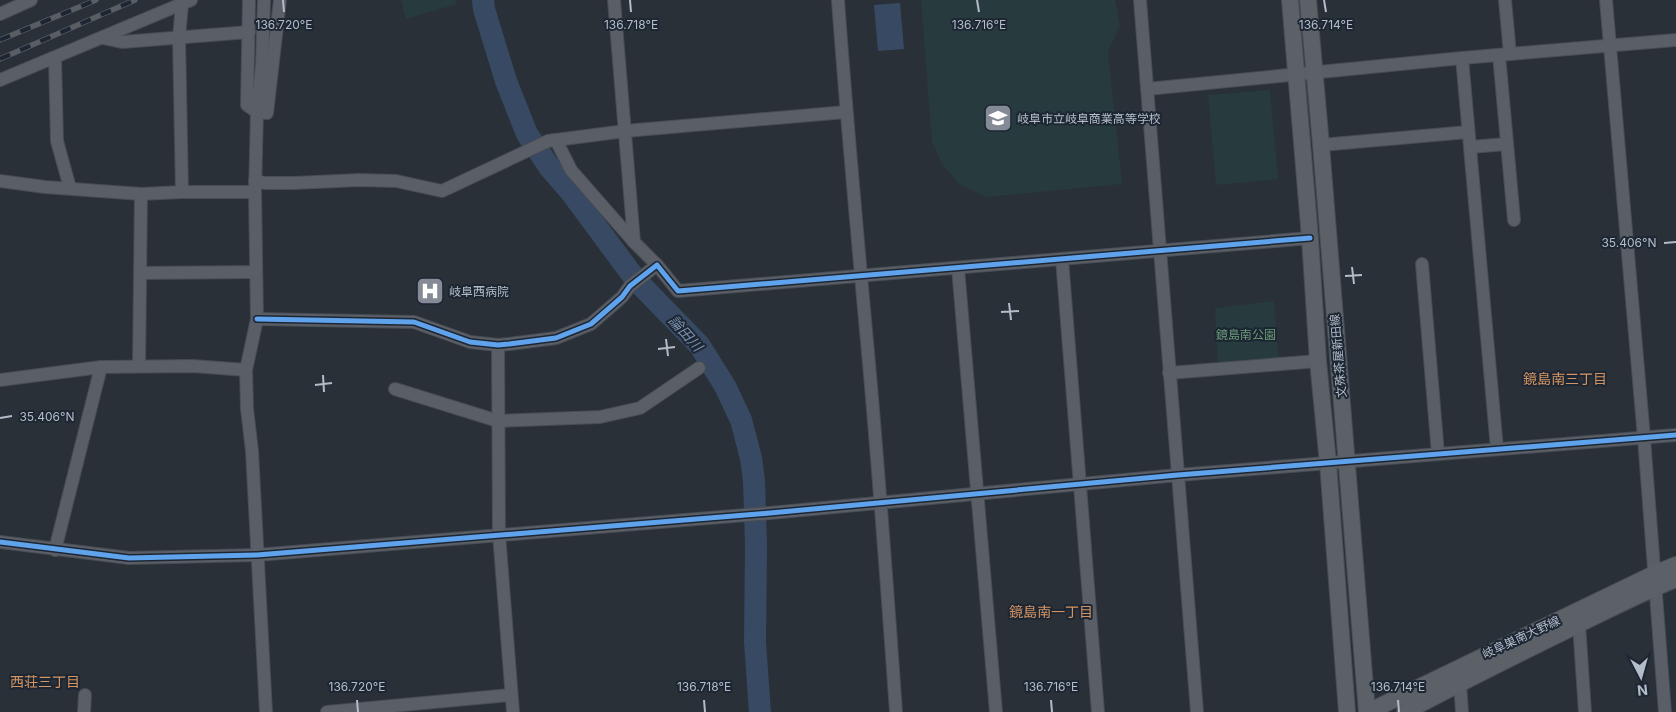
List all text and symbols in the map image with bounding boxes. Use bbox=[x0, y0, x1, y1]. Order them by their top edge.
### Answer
text: 136.720°E bbox=[256, 17, 312, 32]
text: 136.718°E bbox=[604, 17, 658, 32]
text: 136.716°E bbox=[952, 17, 1006, 32]
text: 136.714°E bbox=[1299, 17, 1353, 32]
school or university icon: 岐阜市立岐阜商業高等学校 bbox=[983, 103, 1013, 133]
place label: 岐阜市立岐阜商業高等学校 bbox=[1017, 111, 1161, 126]
text: 35.406°N bbox=[1601, 235, 1657, 250]
hospital icon: 岐阜西病院 bbox=[415, 276, 445, 306]
place label: 岐阜西病院 bbox=[449, 284, 509, 299]
water label: 論田川 bbox=[666, 312, 708, 356]
street label: 文殊茶屋新田線 bbox=[1327, 313, 1349, 399]
park label: 鏡島南公園 bbox=[1216, 327, 1276, 342]
district label: 鏡島南三丁目 bbox=[1523, 370, 1607, 387]
text: 35.406°N bbox=[19, 409, 75, 424]
district label: 鏡島南一丁目 bbox=[1009, 603, 1093, 620]
street label: 岐阜巣南大野線 bbox=[1480, 612, 1562, 662]
north arrow bbox=[1616, 652, 1666, 702]
district label: 西荘三丁目 bbox=[10, 673, 80, 690]
text: 136.720°E bbox=[329, 679, 385, 694]
text: 136.718°E bbox=[677, 679, 731, 694]
text: 136.716°E bbox=[1024, 679, 1078, 694]
text: 136.714°E bbox=[1371, 679, 1425, 694]
text: N bbox=[1636, 681, 1649, 699]

